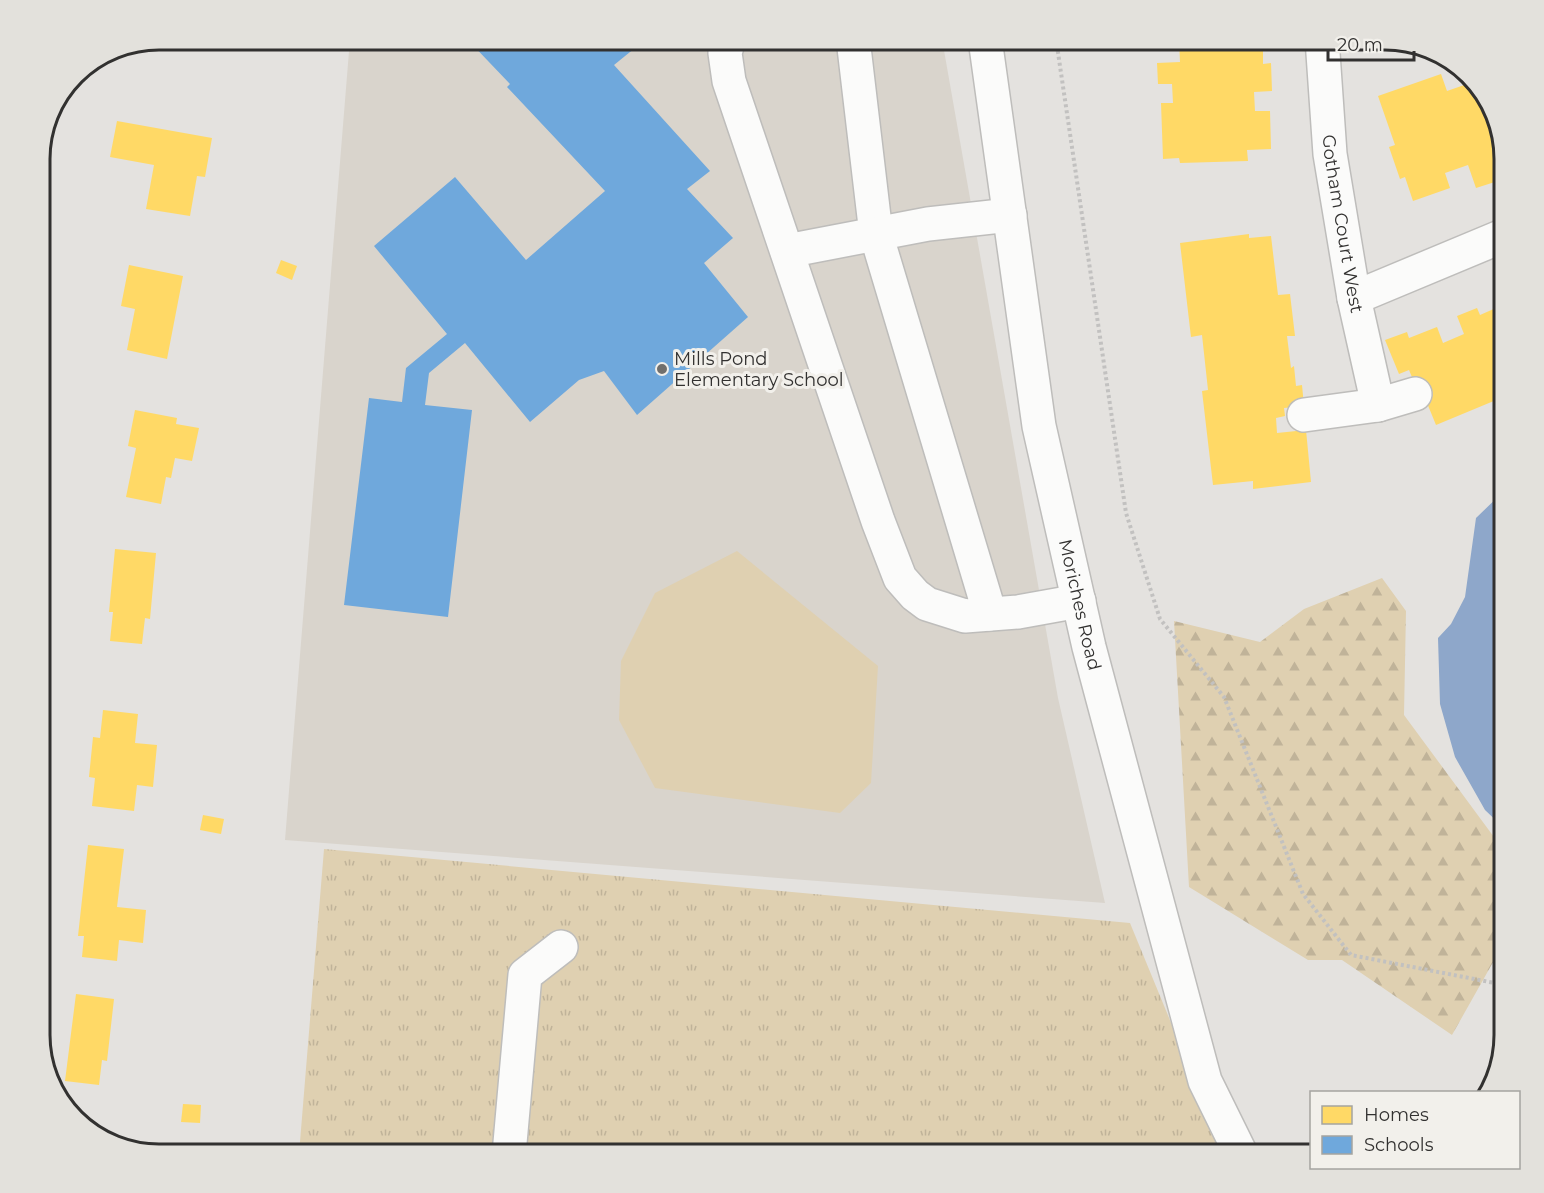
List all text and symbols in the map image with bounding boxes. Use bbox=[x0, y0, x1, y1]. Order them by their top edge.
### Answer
scale bar bbox=[1328, 24, 1414, 62]
text: 20 m bbox=[1337, 34, 1383, 56]
street label: Gotham Court West bbox=[1318, 134, 1368, 315]
place label: Mills Pond Elementary School bbox=[674, 348, 844, 391]
marker: Mills Pond Elementary School bbox=[655, 362, 669, 376]
street label: Moriches Road bbox=[1054, 537, 1106, 673]
legend bbox=[1310, 1091, 1520, 1169]
text: Homes bbox=[1364, 1104, 1429, 1126]
text: Schools bbox=[1364, 1134, 1434, 1156]

